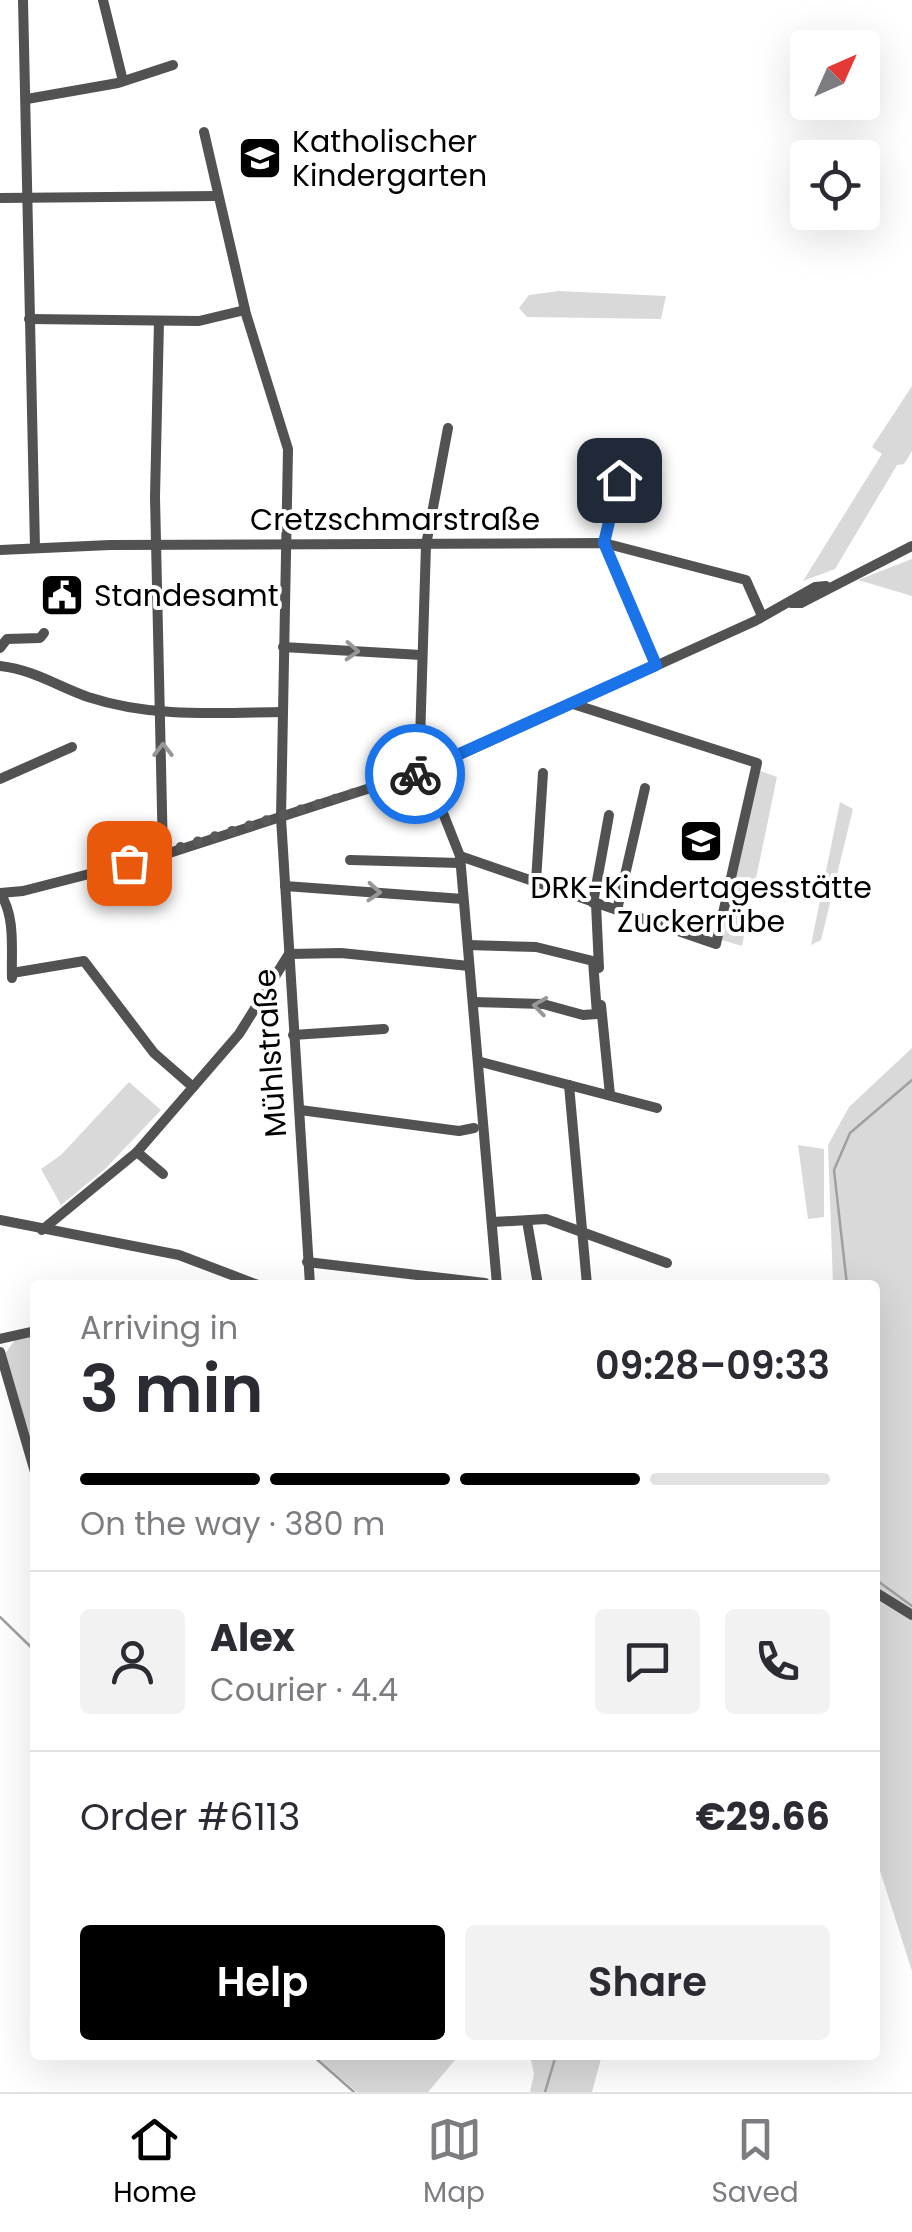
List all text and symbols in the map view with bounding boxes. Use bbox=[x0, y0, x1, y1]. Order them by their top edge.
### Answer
north arrow bbox=[790, 30, 880, 120]
map controls bbox=[790, 30, 880, 230]
place label: Katholischer Kindergarten bbox=[292, 120, 487, 197]
school or university icon: Katholischer Kindergarten bbox=[237, 135, 283, 181]
button: locate bbox=[790, 140, 880, 230]
pin bbox=[577, 438, 662, 523]
icon: home bbox=[592, 453, 647, 508]
street label: Cretzschmarstraße bbox=[250, 498, 540, 541]
public building icon: Standesamt bbox=[39, 572, 85, 618]
place label: Standesamt bbox=[94, 574, 279, 617]
one-way arrow bbox=[345, 640, 361, 661]
courier bbox=[365, 724, 465, 824]
one-way arrow bbox=[152, 742, 174, 758]
icon: bike bbox=[388, 747, 443, 802]
school or university icon: DRK-Kindertagesstätte Zuckerrübe bbox=[678, 818, 724, 864]
pin bbox=[87, 821, 172, 906]
icon: bag bbox=[102, 836, 157, 891]
place label: DRK-Kindertagesstätte Zuckerrübe bbox=[530, 866, 872, 943]
one-way arrow bbox=[366, 881, 382, 903]
street label: Mühlstraße bbox=[243, 967, 297, 1139]
one-way arrow bbox=[532, 996, 548, 1017]
text: Arriving in bbox=[80, 1305, 238, 1350]
text: 09:28–09:33 bbox=[595, 1339, 830, 1392]
text: 3 min bbox=[80, 1344, 264, 1435]
text: On the way · 380 m bbox=[80, 1501, 385, 1546]
button: person bbox=[80, 1609, 185, 1714]
button: chat bbox=[595, 1609, 700, 1714]
button: phone bbox=[725, 1609, 830, 1714]
text: Alex bbox=[210, 1611, 295, 1664]
text: Courier · 4.4 bbox=[210, 1667, 398, 1712]
text: Order #6113 bbox=[80, 1790, 300, 1843]
text: €29.66 bbox=[696, 1790, 830, 1843]
button: Help bbox=[80, 1925, 445, 2040]
button: Share bbox=[465, 1925, 830, 2040]
tab: Home bbox=[113, 2112, 197, 2214]
tab: Map bbox=[423, 2112, 485, 2214]
tab: Saved bbox=[711, 2112, 799, 2214]

